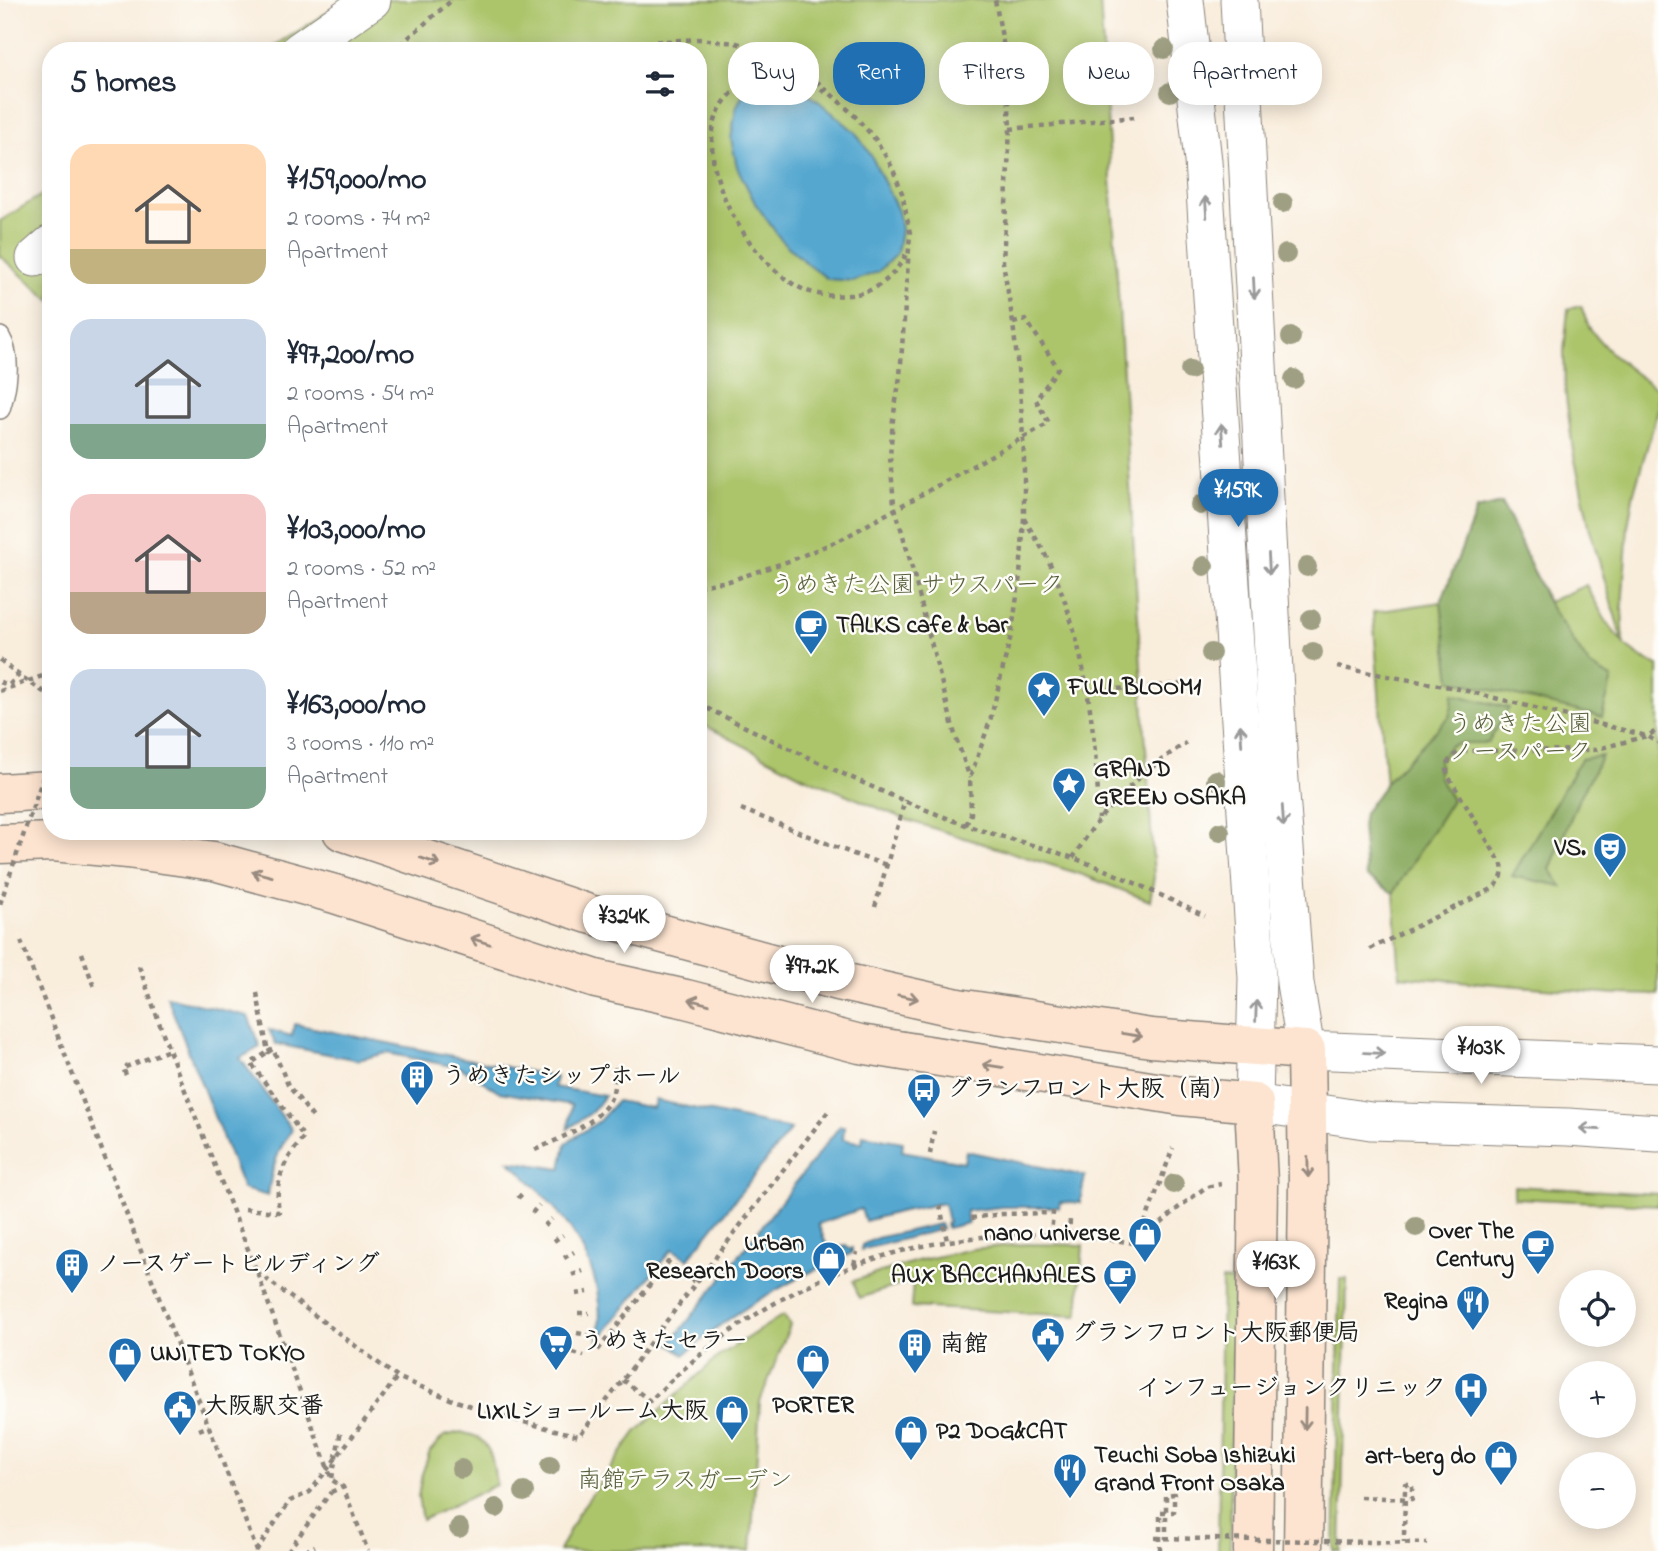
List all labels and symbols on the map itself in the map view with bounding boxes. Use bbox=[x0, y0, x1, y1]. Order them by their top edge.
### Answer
one-way arrow bbox=[1200, 196, 1213, 219]
one-way arrow bbox=[1248, 277, 1261, 300]
one-way arrow bbox=[1215, 423, 1228, 446]
pin: ¥159K bbox=[1189, 470, 1287, 529]
one-way arrow bbox=[1262, 553, 1275, 576]
park label: うめきた公園 サウスパーク bbox=[771, 569, 1063, 604]
cafe icon: TALKS cafe & bar bbox=[792, 607, 830, 656]
place label: TALKS cafe & bar bbox=[836, 609, 1009, 644]
place icon: FULL BLOOM1 bbox=[1025, 669, 1063, 718]
place label: FULL BLOOM1 bbox=[1067, 671, 1202, 706]
park label: うめきた公園 ノースパーク bbox=[1448, 708, 1592, 771]
one-way arrow bbox=[1234, 724, 1247, 746]
place label: GRAND GREEN OSAKA bbox=[1094, 753, 1246, 816]
place icon: GRAND GREEN OSAKA bbox=[1050, 765, 1088, 814]
one-way arrow bbox=[1277, 804, 1290, 827]
theatre icon: VS. bbox=[1591, 830, 1629, 879]
place label: VS. bbox=[1553, 832, 1586, 867]
one-way arrow bbox=[419, 856, 441, 868]
one-way arrow bbox=[252, 867, 274, 880]
pin: ¥324K bbox=[575, 895, 673, 955]
one-way arrow bbox=[469, 934, 491, 946]
pin: ¥97.2K bbox=[755, 946, 869, 1005]
one-way arrow bbox=[896, 991, 919, 1004]
one-way arrow bbox=[688, 995, 711, 1008]
one-way arrow bbox=[1249, 999, 1262, 1022]
pin: ¥103K bbox=[1432, 1026, 1530, 1086]
one-way arrow bbox=[1120, 1029, 1143, 1042]
one-way arrow bbox=[1362, 1046, 1385, 1059]
building icon: うめきたシップホール bbox=[398, 1058, 436, 1107]
one-way arrow bbox=[982, 1059, 1005, 1072]
place label: うめきたシップホール bbox=[442, 1060, 681, 1095]
bus stop icon: グランフロント大阪（南） bbox=[905, 1071, 943, 1120]
place label: グランフロント大阪（南） bbox=[948, 1073, 1236, 1108]
one-way arrow bbox=[1579, 1122, 1602, 1135]
one-way arrow bbox=[1301, 1156, 1315, 1179]
shop icon: nano universe bbox=[1126, 1215, 1164, 1264]
place label: Over The Century bbox=[1428, 1215, 1515, 1279]
place label: nano universe bbox=[984, 1217, 1121, 1252]
place label: Urban Research Doors bbox=[646, 1227, 804, 1290]
cafe icon: Over The Century bbox=[1519, 1227, 1557, 1276]
shop icon: Urban Research Doors bbox=[810, 1239, 848, 1288]
pin: ¥163K bbox=[1227, 1242, 1325, 1301]
building icon: ノースゲートビルディング bbox=[53, 1246, 91, 1295]
place label: ノースゲートビルディング bbox=[96, 1248, 380, 1283]
cafe icon: AUX BACCHANALES bbox=[1101, 1257, 1139, 1306]
place label: AUX BACCHANALES bbox=[891, 1259, 1096, 1294]
restaurant icon: Regina bbox=[1454, 1283, 1492, 1332]
place label: Regina bbox=[1384, 1285, 1448, 1321]
public building icon: グランフロント大阪郵便局 bbox=[1029, 1315, 1067, 1364]
place label: グランフロント大阪郵便局 bbox=[1072, 1317, 1360, 1352]
supermarket icon: うめきたセラー bbox=[537, 1323, 575, 1372]
place label: うめきたセラー bbox=[580, 1325, 748, 1360]
building icon: 南館 bbox=[896, 1326, 934, 1375]
place label: 南館 bbox=[940, 1328, 988, 1363]
shop icon: UNITED TOKYO bbox=[106, 1335, 144, 1384]
place label: UNITED TOKYO bbox=[150, 1337, 305, 1372]
shop icon: PORTER bbox=[794, 1342, 832, 1391]
hospital icon: インフュージョンクリニック bbox=[1452, 1370, 1490, 1419]
place label: インフュージョンクリニック bbox=[1136, 1372, 1446, 1407]
public building icon: 大阪駅交番 bbox=[161, 1388, 199, 1437]
place label: PORTER bbox=[772, 1389, 855, 1424]
place label: 大阪駅交番 bbox=[204, 1390, 324, 1425]
shop icon: LIXILショールーム大阪 bbox=[713, 1393, 751, 1442]
place label: LIXILショールーム大阪 bbox=[477, 1395, 708, 1430]
one-way arrow bbox=[1299, 1408, 1312, 1431]
shop icon: P2 DOG&CAT bbox=[892, 1413, 930, 1462]
place label: P2 DOG&CAT bbox=[936, 1415, 1068, 1450]
shop icon: art-berg do bbox=[1482, 1438, 1520, 1487]
place label: Teuchi Soba Ishizuki Grand Front Osaka bbox=[1094, 1439, 1295, 1502]
place label: art-berg do bbox=[1365, 1440, 1476, 1476]
restaurant icon: Teuchi Soba Ishizuki Grand Front Osaka bbox=[1051, 1451, 1089, 1500]
park label: 南館テラスガーデン bbox=[577, 1464, 793, 1499]

